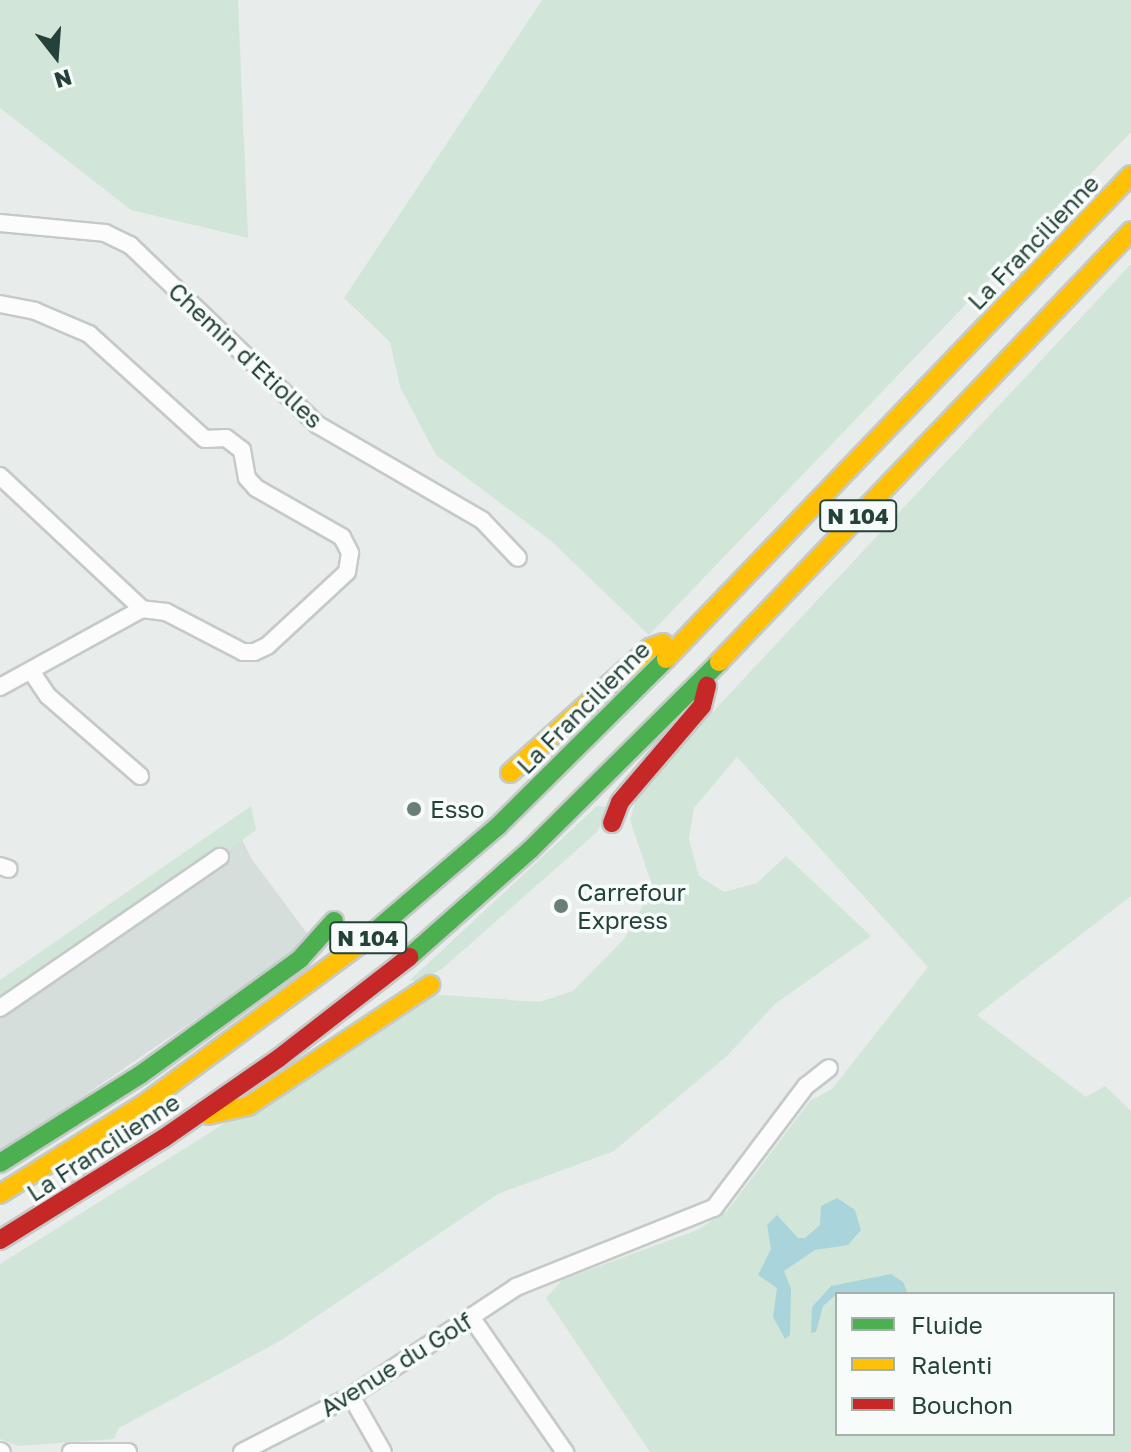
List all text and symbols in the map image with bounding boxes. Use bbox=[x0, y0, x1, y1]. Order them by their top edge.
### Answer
north arrow bbox=[16, 16, 96, 96]
text: N bbox=[51, 64, 75, 95]
street label: La Francilienne bbox=[961, 169, 1105, 315]
street label: Chemin d'Etiolles bbox=[163, 276, 329, 434]
road number: N 104 bbox=[818, 498, 898, 534]
street label: La Francilienne bbox=[511, 635, 655, 779]
place label: Esso bbox=[430, 795, 484, 823]
marker: Esso bbox=[405, 800, 423, 818]
place label: Carrefour Express bbox=[577, 878, 686, 934]
marker: Carrefour Express bbox=[552, 897, 570, 915]
road number: N 104 bbox=[328, 920, 408, 956]
street label: La Francilienne bbox=[21, 1087, 185, 1207]
legend bbox=[835, 1292, 1115, 1436]
street label: Avenue du Golf bbox=[315, 1306, 477, 1422]
text: Fluide bbox=[911, 1310, 983, 1339]
text: Ralenti bbox=[911, 1350, 993, 1379]
text: Bouchon bbox=[911, 1390, 1013, 1419]

